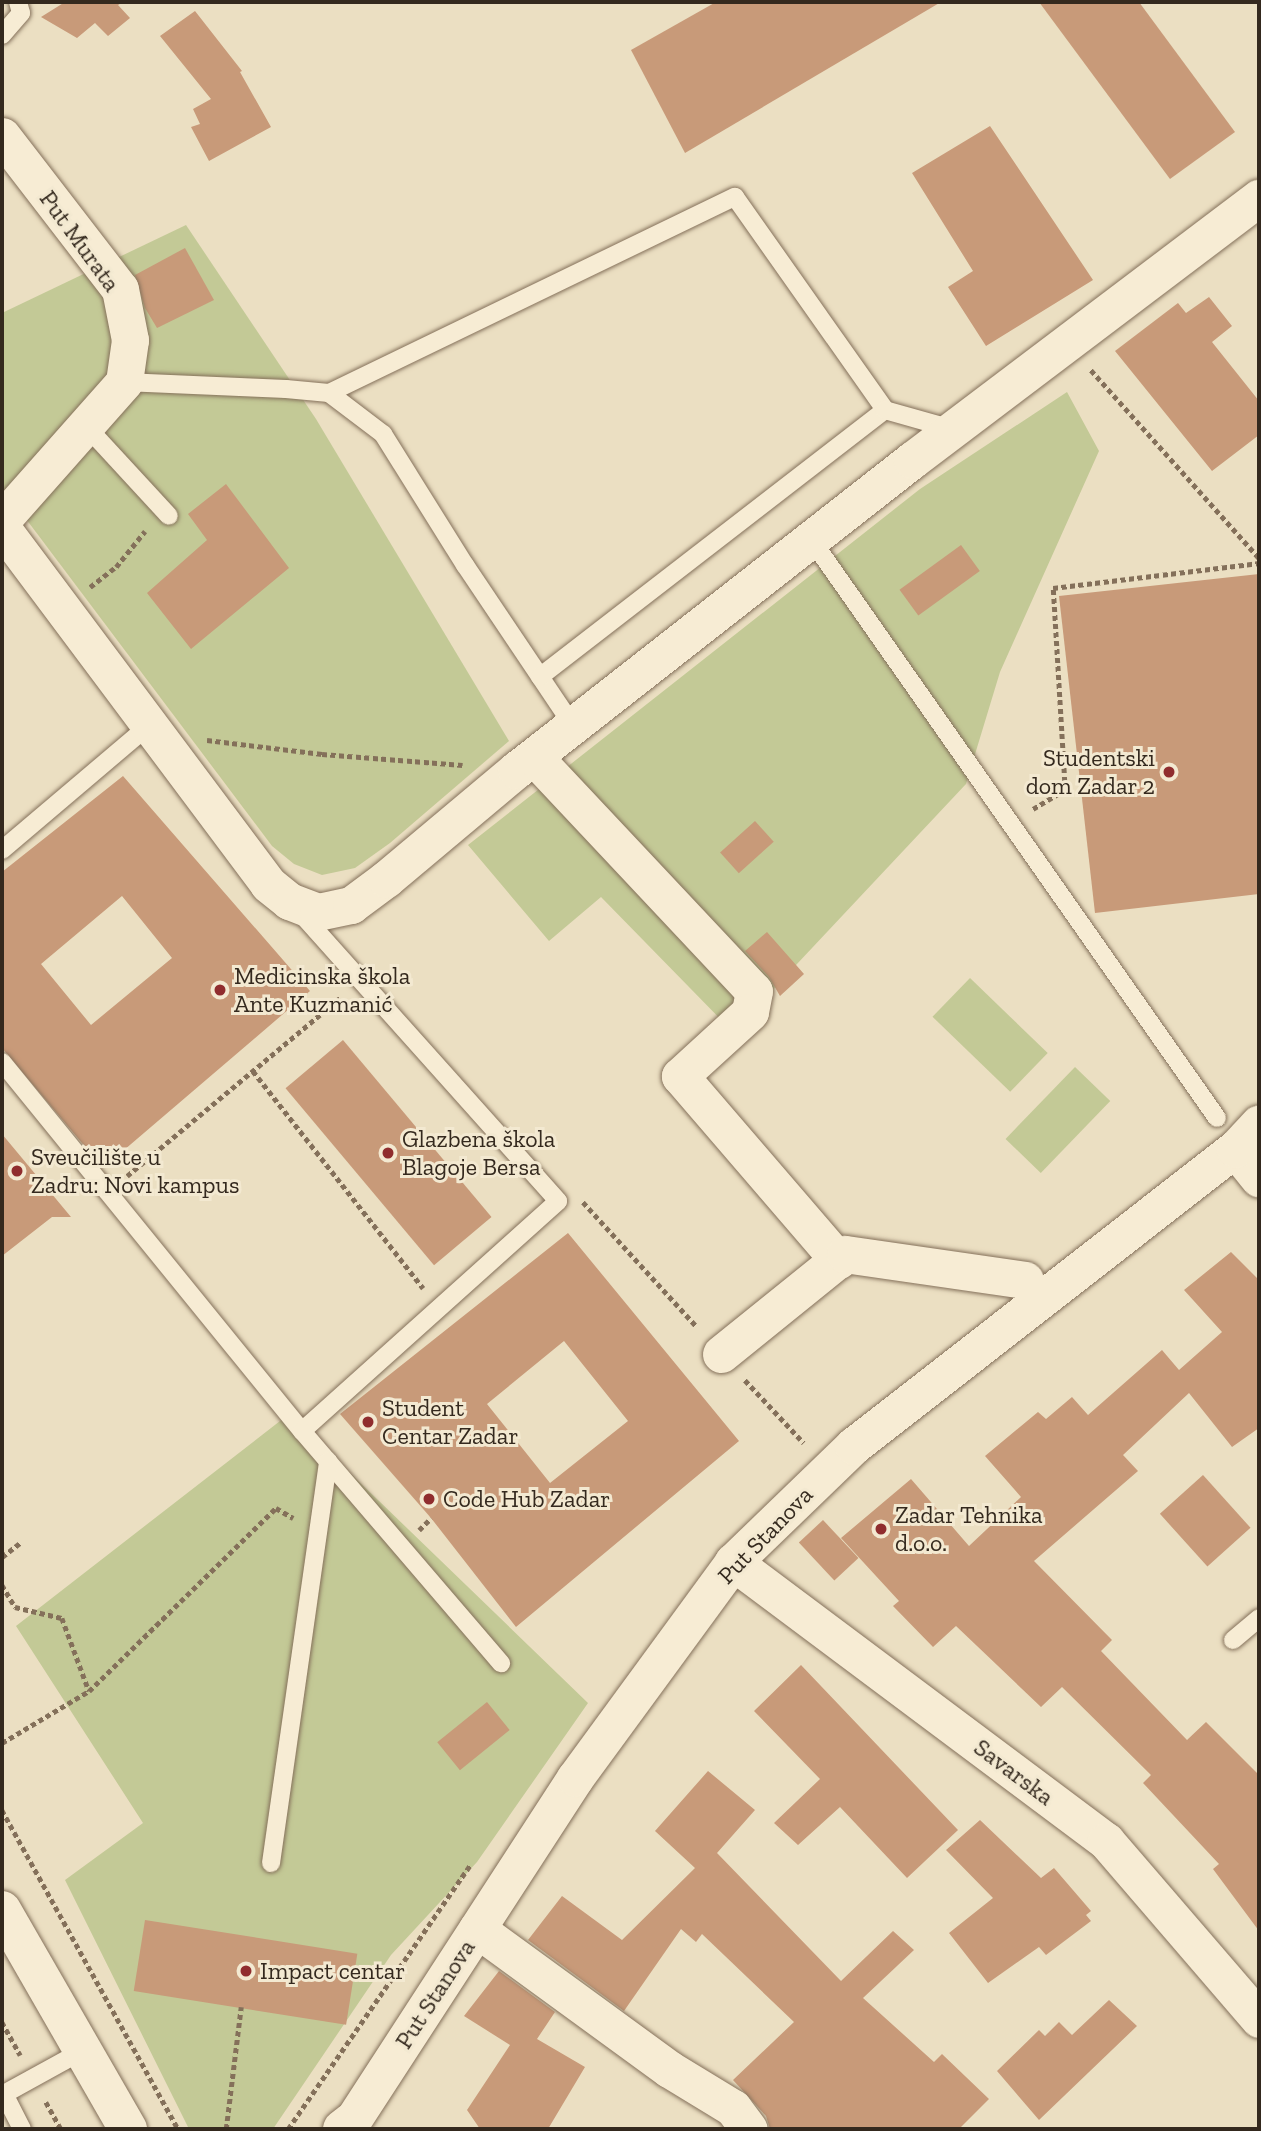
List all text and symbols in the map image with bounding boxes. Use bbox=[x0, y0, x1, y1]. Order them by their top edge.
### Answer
street label: Put Murata bbox=[34, 185, 126, 297]
place label: Studentski dom Zadar 2 bbox=[1025, 744, 1155, 800]
marker: Studentski dom Zadar 2 bbox=[1161, 764, 1177, 780]
place label: Medicinska škola Ante Kuzmanić bbox=[234, 962, 410, 1018]
marker: Medicinska škola Ante Kuzmanić bbox=[212, 982, 228, 998]
place label: Glazbena škola Blagoje Bersa bbox=[402, 1125, 555, 1181]
place label: Sveučilište u Zadru: Novi kampus bbox=[31, 1143, 239, 1199]
marker: Glazbena škola Blagoje Bersa bbox=[380, 1145, 396, 1161]
marker: Sveučilište u Zadru: Novi kampus bbox=[9, 1163, 25, 1179]
place label: Student Centar Zadar bbox=[382, 1394, 519, 1450]
marker: Student Centar Zadar bbox=[360, 1414, 376, 1430]
street label: Put Stanova bbox=[711, 1480, 819, 1590]
place label: Code Hub Zadar bbox=[443, 1485, 610, 1513]
marker: Code Hub Zadar bbox=[421, 1491, 437, 1507]
place label: Zadar Tehnika d.o.o. bbox=[895, 1501, 1043, 1557]
marker: Zadar Tehnika d.o.o. bbox=[873, 1521, 889, 1537]
street label: Savarska bbox=[968, 1733, 1060, 1811]
street label: Put Stanova bbox=[389, 1934, 481, 2054]
place label: Impact centar bbox=[260, 1957, 405, 1985]
marker: Impact centar bbox=[238, 1963, 254, 1979]

